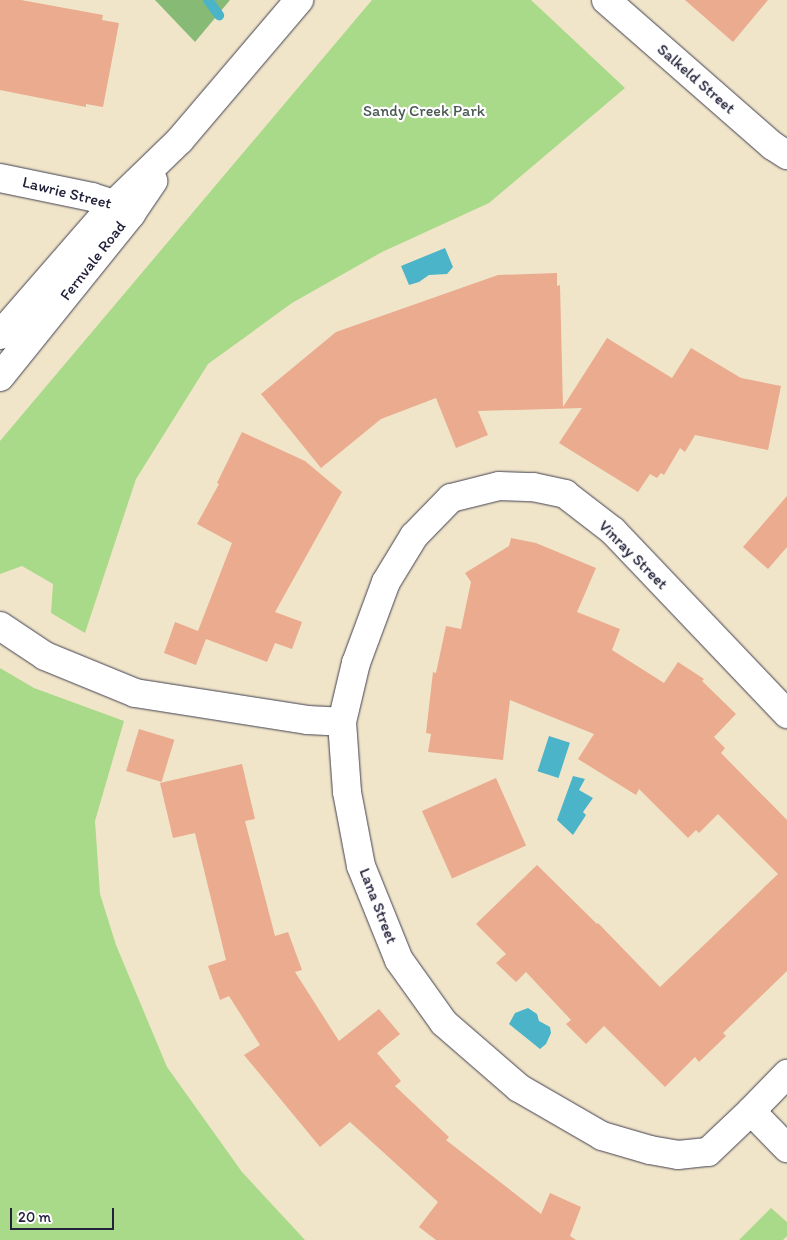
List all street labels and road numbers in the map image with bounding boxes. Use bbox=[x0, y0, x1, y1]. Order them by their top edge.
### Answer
street label: Salkeld Street bbox=[653, 40, 739, 118]
street label: Lawrie Street bbox=[21, 173, 113, 213]
street label: Fernvale Road bbox=[56, 217, 130, 305]
street label: Vinray Street bbox=[594, 516, 672, 594]
street label: Lana Street bbox=[355, 866, 401, 946]

